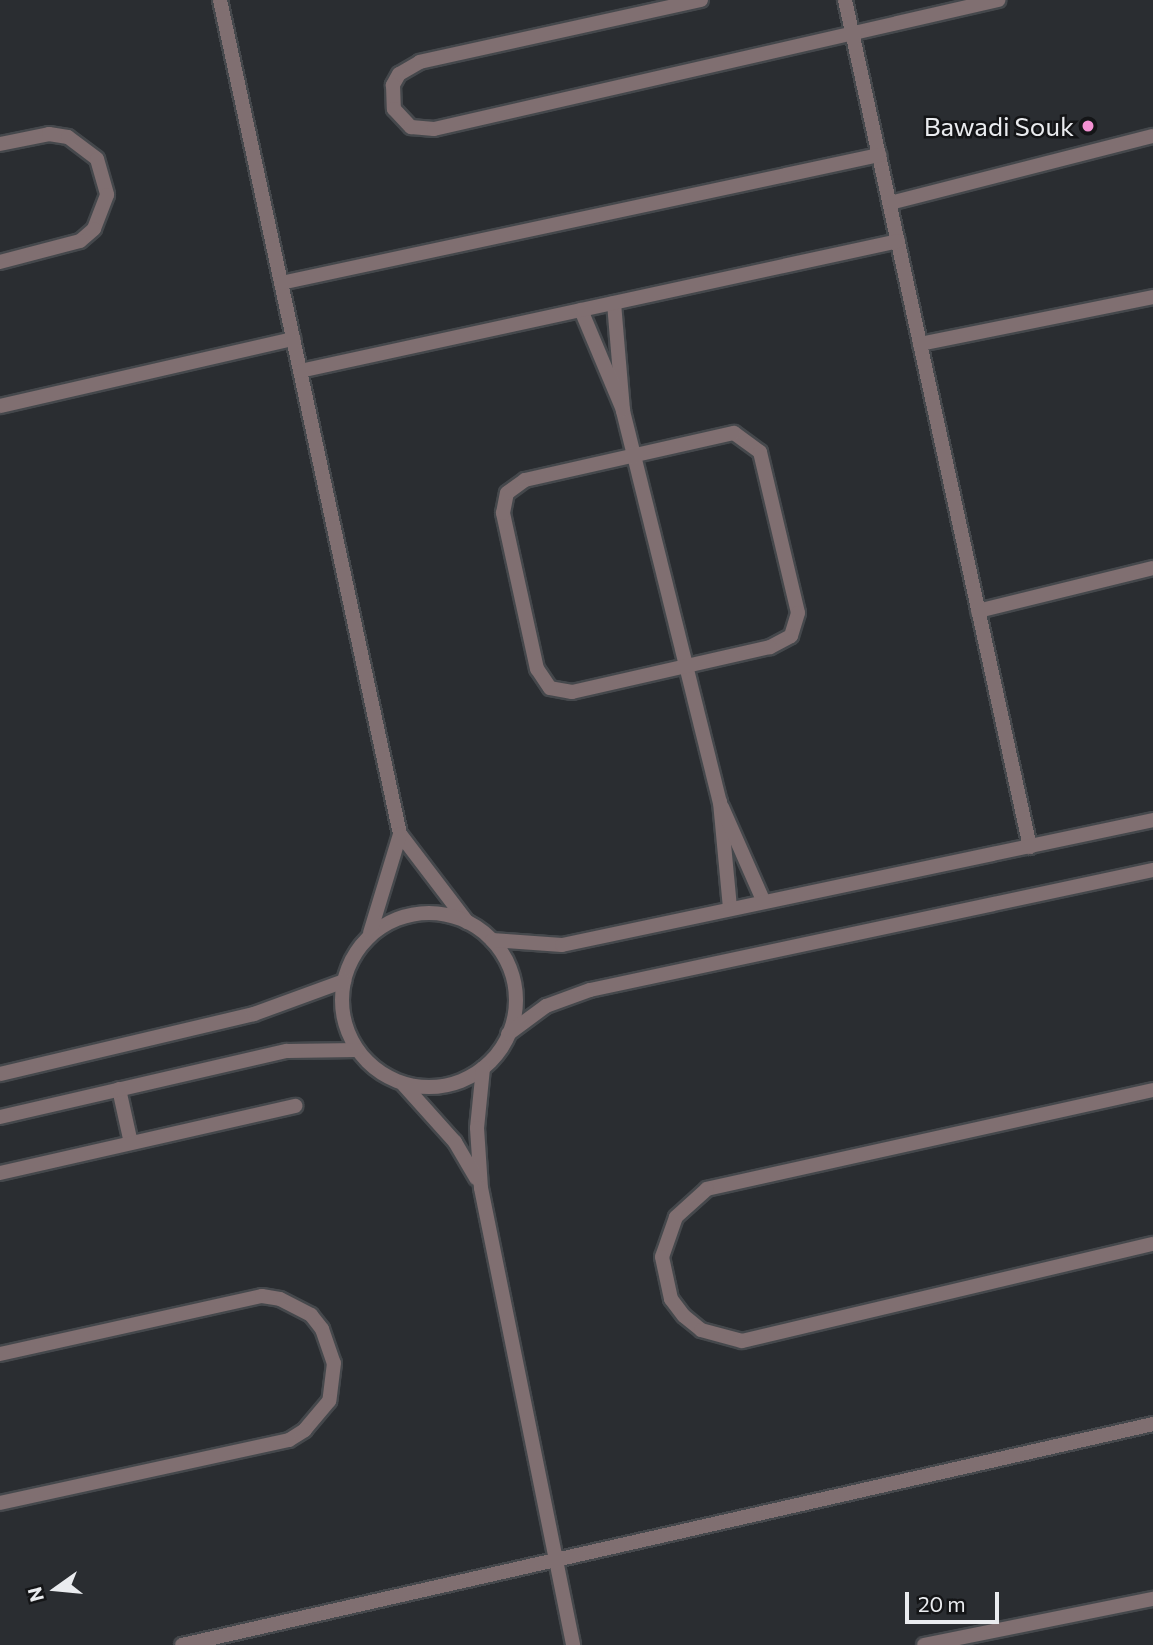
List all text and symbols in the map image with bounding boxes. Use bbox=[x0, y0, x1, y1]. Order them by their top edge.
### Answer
place label: Bawadi Souk bbox=[924, 110, 1074, 142]
marker: Bawadi Souk bbox=[1080, 118, 1096, 134]
north arrow bbox=[21, 1554, 91, 1624]
scale bar bbox=[908, 1578, 1002, 1622]
text: N bbox=[22, 1585, 48, 1604]
text: 20 m bbox=[918, 1591, 966, 1616]

